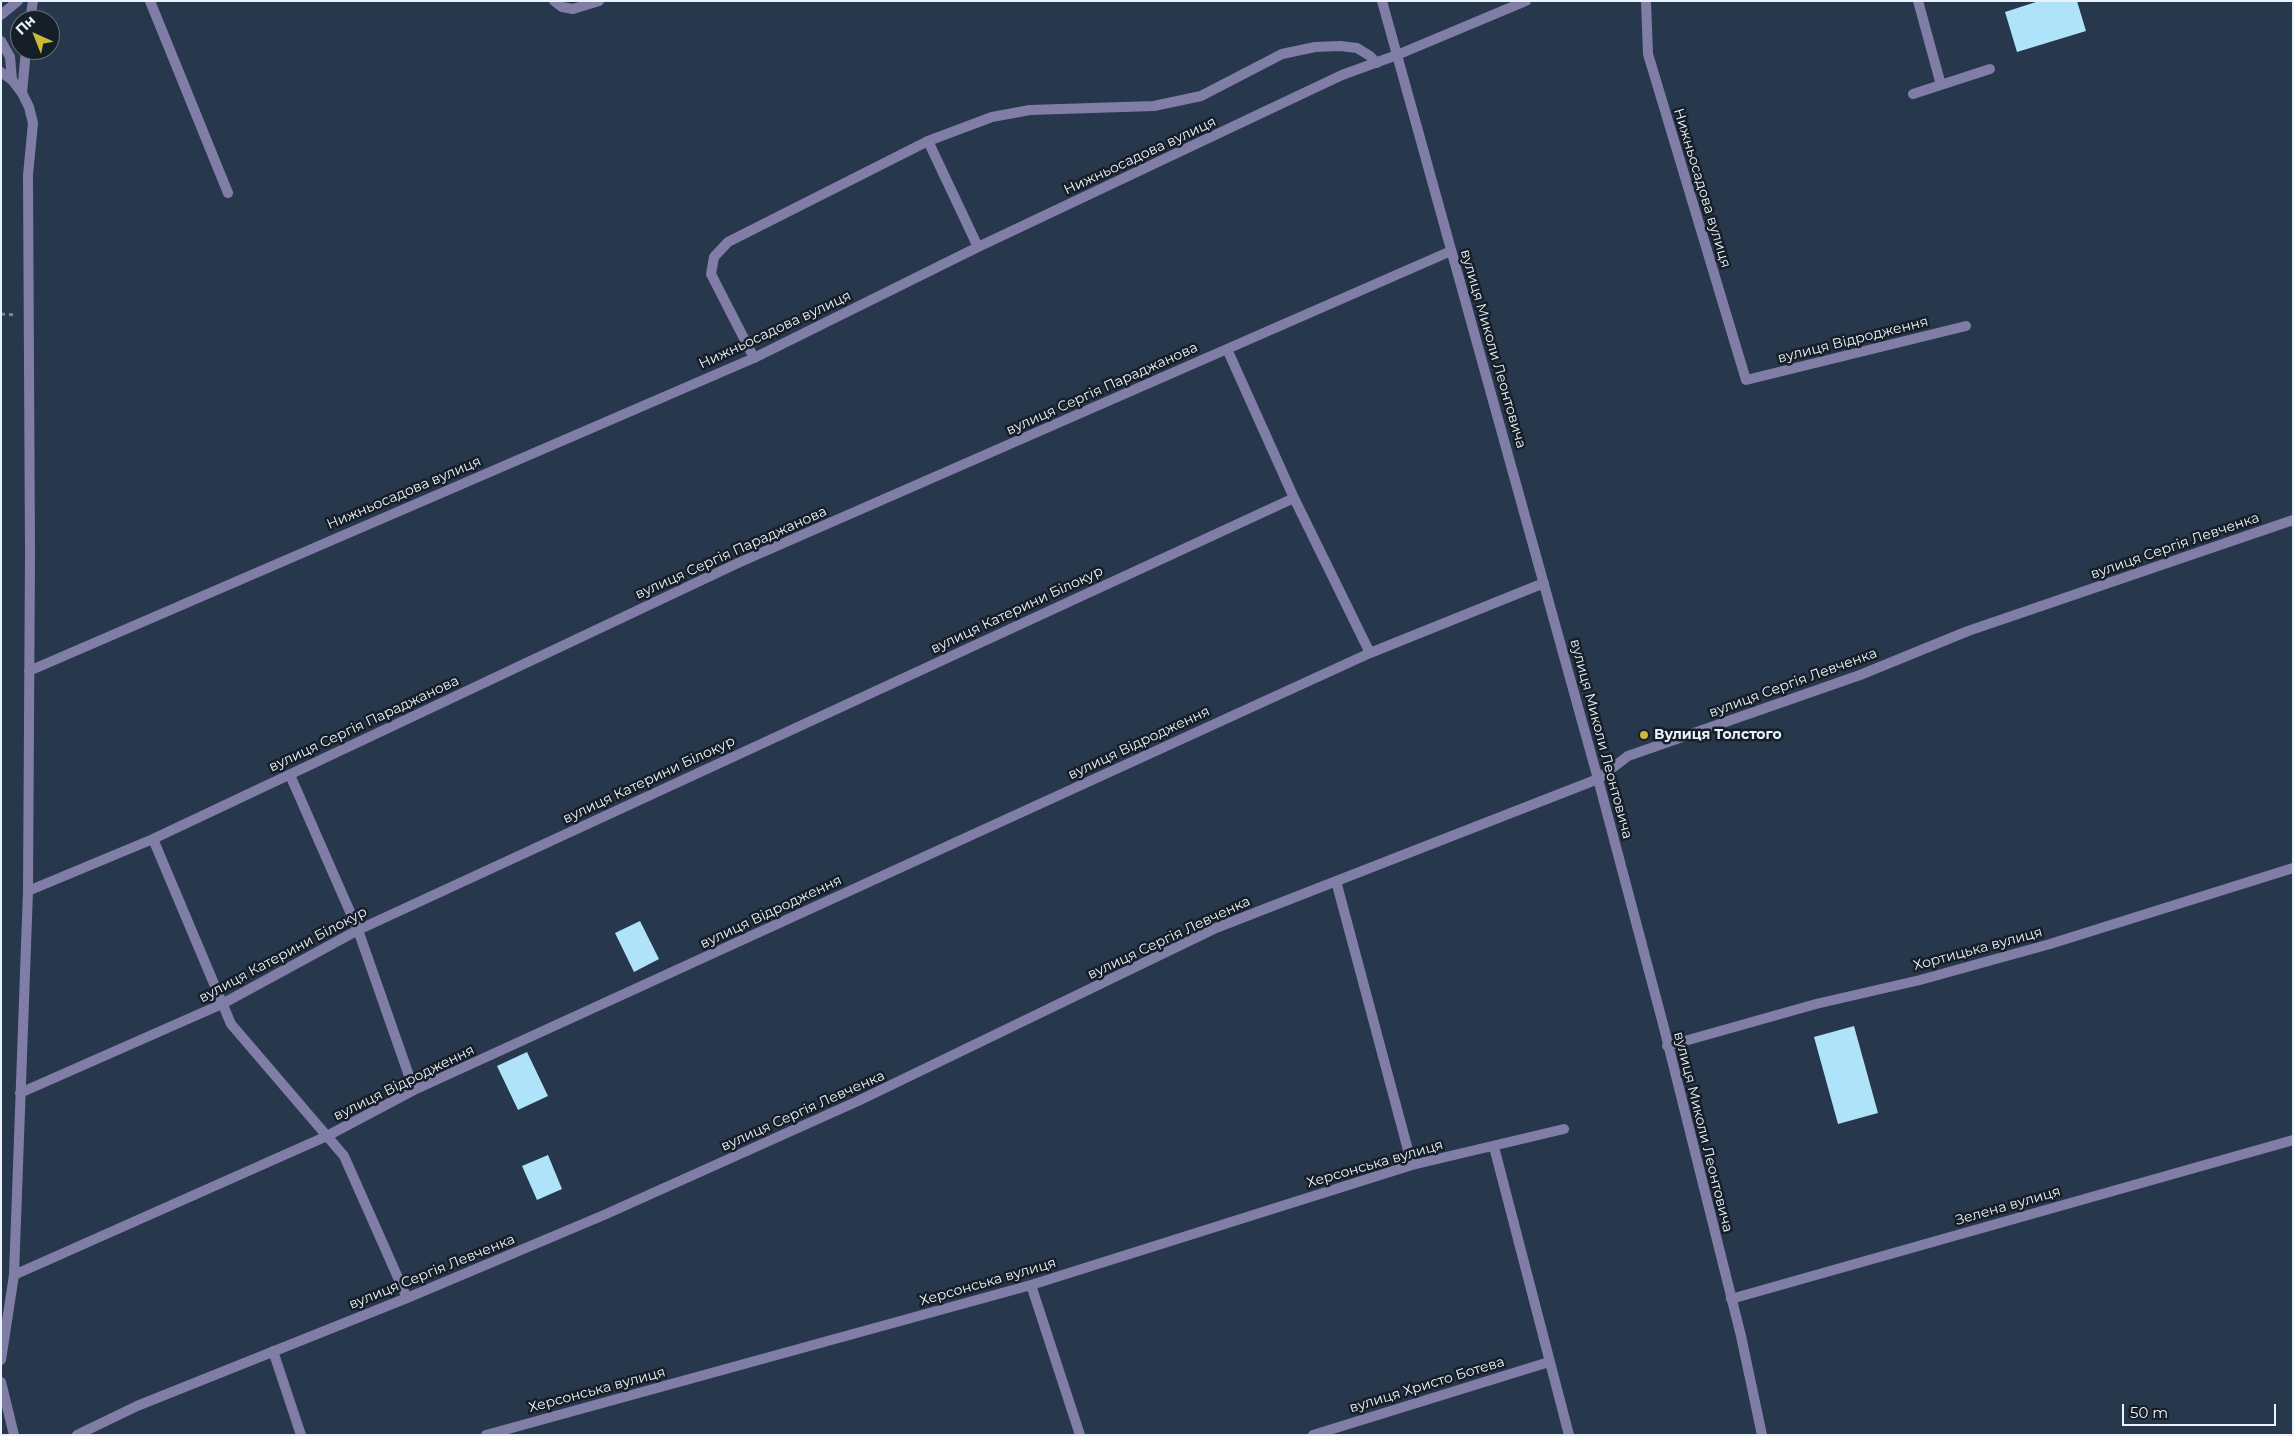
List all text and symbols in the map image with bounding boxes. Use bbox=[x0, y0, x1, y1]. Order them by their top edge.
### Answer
north arrow bbox=[10, 10, 60, 60]
text: Пн bbox=[11, 11, 39, 39]
street label: Нижньосадова вулиця bbox=[1670, 106, 1734, 270]
street label: Нижньосадова вулиця bbox=[1061, 113, 1219, 199]
street label: вулиця Миколи Леонтовича bbox=[1457, 248, 1529, 450]
street label: Нижньосадова вулиця bbox=[696, 287, 854, 373]
street label: вулиця Відродження bbox=[1776, 313, 1930, 367]
street label: вулиця Сергія Параджанова bbox=[1004, 339, 1200, 439]
street label: Нижньосадова вулиця bbox=[324, 453, 484, 533]
street label: вулиця Сергія Параджанова bbox=[633, 503, 829, 603]
street label: вулиця Сергія Левченка bbox=[2088, 509, 2262, 583]
street label: вулиця Катерини Білокур bbox=[928, 563, 1106, 657]
street label: вулиця Миколи Леонтовича bbox=[1566, 637, 1636, 841]
street label: вулиця Сергія Левченка bbox=[1707, 645, 1879, 721]
street label: вулиця Сергія Параджанова bbox=[266, 672, 462, 776]
street label: вулиця Відродження bbox=[1065, 703, 1213, 783]
place label: Вулиця Толстого bbox=[1654, 727, 1782, 743]
marker: Вулиця Толстого bbox=[1638, 729, 1650, 741]
street label: вулиця Катерини Білокур bbox=[560, 733, 738, 827]
street label: вулиця Відродження bbox=[697, 872, 845, 952]
street label: вулиця Сергія Левченка bbox=[1085, 893, 1253, 983]
street label: вулиця Катерини Білокур bbox=[196, 903, 370, 1007]
street label: Хортицька вулиця bbox=[1912, 924, 2044, 974]
street label: вулиця Миколи Леонтовича bbox=[1670, 1030, 1736, 1234]
street label: вулиця Відродження bbox=[331, 1042, 477, 1124]
street label: вулиця Сергія Левченка bbox=[718, 1067, 888, 1155]
street label: Херсонська вулиця bbox=[1305, 1136, 1445, 1192]
street label: Зелена вулиця bbox=[1954, 1183, 2062, 1229]
street label: вулиця Сергія Левченка bbox=[347, 1231, 517, 1313]
street label: Херсонська вулиця bbox=[918, 1254, 1058, 1310]
street label: вулиця Христо Ботева bbox=[1347, 1353, 1507, 1417]
street label: Херсонська вулиця bbox=[527, 1364, 667, 1416]
scale bar bbox=[2124, 1394, 2278, 1426]
text: 50 m bbox=[2130, 1403, 2168, 1422]

